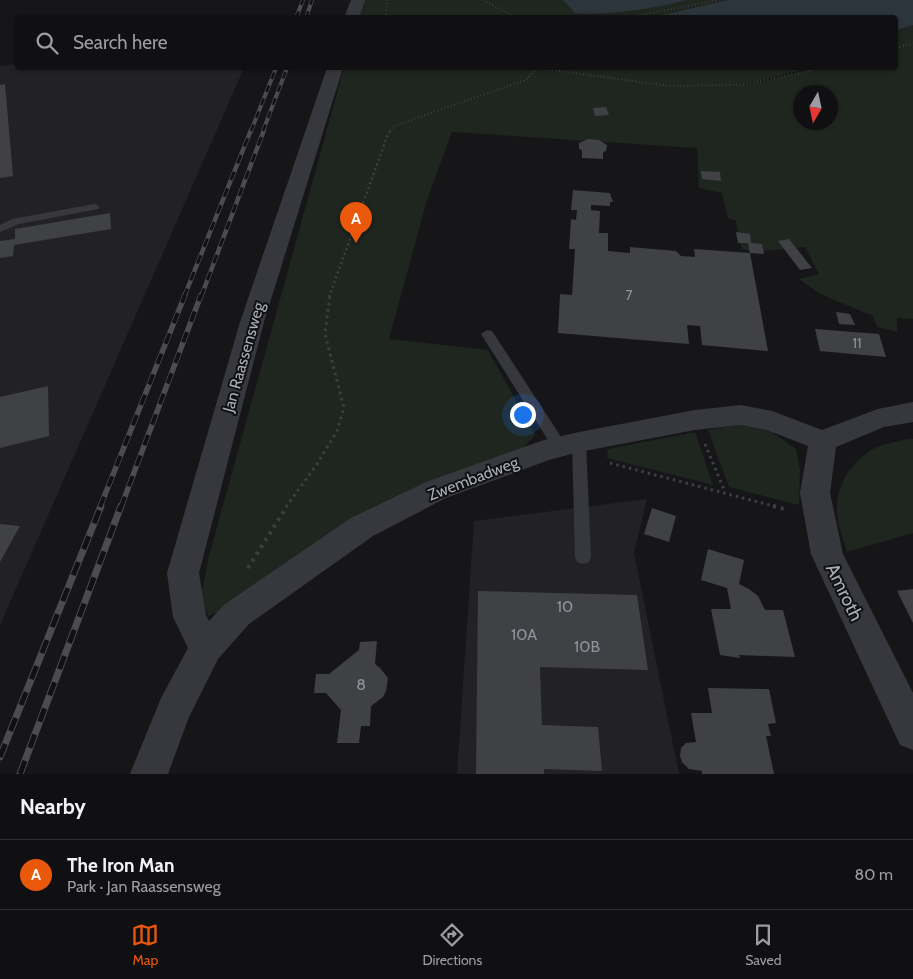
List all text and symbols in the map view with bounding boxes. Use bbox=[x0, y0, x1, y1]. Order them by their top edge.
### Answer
search box bbox=[15, 15, 898, 70]
icon: search bbox=[33, 29, 61, 57]
text: Search here bbox=[73, 31, 167, 54]
north arrow bbox=[793, 85, 838, 130]
pin: A bbox=[340, 202, 372, 243]
house number: 7 bbox=[625, 286, 633, 304]
street label: Jan Raassensweg bbox=[218, 299, 269, 415]
house number: 11 bbox=[852, 334, 862, 352]
your location bbox=[510, 402, 536, 428]
street label: Zwembadweg bbox=[425, 452, 522, 504]
street label: Amroth bbox=[821, 560, 868, 625]
house number: 10 bbox=[557, 597, 573, 616]
house number: 10A bbox=[511, 625, 537, 644]
house number: 10B bbox=[574, 637, 600, 656]
house number: 8 bbox=[356, 675, 366, 694]
text: Nearby bbox=[20, 794, 86, 819]
text: The Iron Man bbox=[67, 854, 175, 877]
text: A bbox=[31, 865, 41, 884]
text: 80 m bbox=[855, 865, 893, 884]
text: Park · Jan Raassensweg bbox=[67, 877, 221, 896]
tab: Map bbox=[131, 921, 159, 969]
tab: Directions bbox=[422, 921, 482, 969]
tab: Saved bbox=[745, 921, 782, 969]

